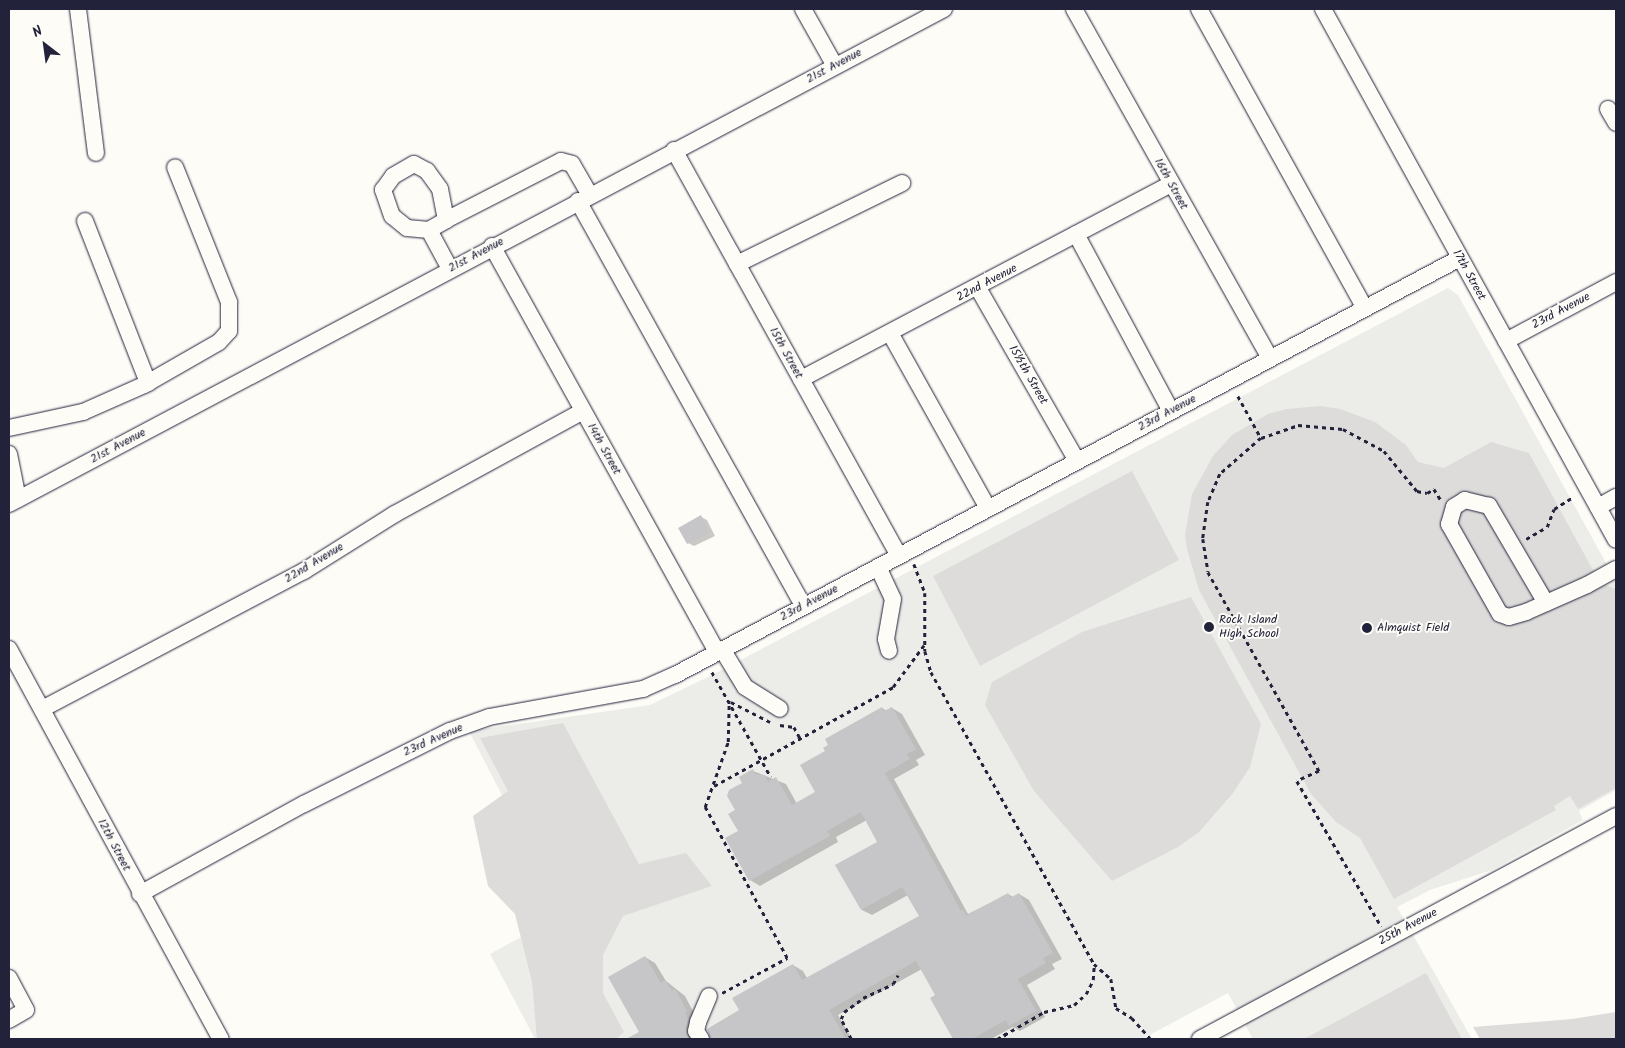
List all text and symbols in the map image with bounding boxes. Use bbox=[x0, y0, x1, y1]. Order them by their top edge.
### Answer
north arrow bbox=[20, 20, 70, 70]
text: N bbox=[28, 20, 47, 44]
street label: 21st Avenue bbox=[804, 45, 864, 87]
street label: 16th Street bbox=[1151, 156, 1191, 212]
street label: 21st Avenue bbox=[446, 234, 506, 276]
street label: 17th Street bbox=[1449, 247, 1489, 303]
street label: 22nd Avenue bbox=[954, 261, 1020, 305]
street label: 23rd Avenue bbox=[1529, 290, 1593, 332]
street label: 15th Street bbox=[766, 325, 806, 381]
street label: 15½th Street bbox=[1005, 343, 1051, 407]
street label: 23rd Avenue bbox=[1135, 392, 1199, 434]
street label: 14th Street bbox=[584, 421, 624, 477]
street label: 21st Avenue bbox=[88, 425, 148, 467]
street label: 22nd Avenue bbox=[282, 540, 346, 586]
street label: 23rd Avenue bbox=[777, 582, 841, 624]
place label: Rock Island High School bbox=[1219, 613, 1279, 641]
marker: Rock Island High School bbox=[1203, 621, 1215, 633]
place label: Almquist Field bbox=[1377, 621, 1449, 635]
marker: Almquist Field bbox=[1361, 622, 1373, 634]
street label: 23rd Avenue bbox=[401, 720, 465, 760]
street label: 12th Street bbox=[94, 816, 134, 874]
street label: 25th Avenue bbox=[1376, 905, 1440, 949]

